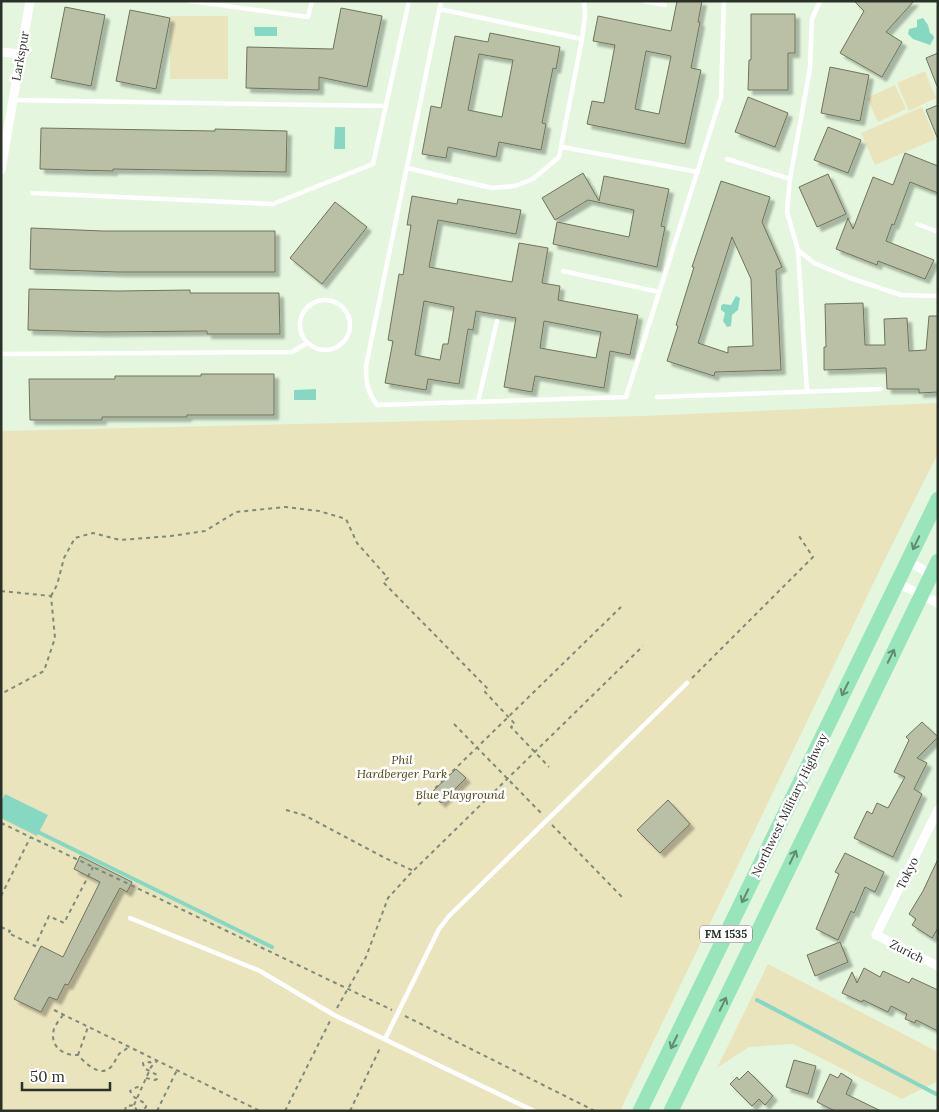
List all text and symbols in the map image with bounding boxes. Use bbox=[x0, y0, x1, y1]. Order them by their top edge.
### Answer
street label: Larkspur bbox=[8, 29, 32, 82]
one-way arrow bbox=[911, 535, 921, 550]
one-way arrow bbox=[887, 649, 896, 664]
one-way arrow bbox=[840, 681, 850, 696]
street label: Northwest Military Highway bbox=[748, 730, 831, 879]
park label: Phil Hardberger Park bbox=[357, 752, 447, 781]
park label: Blue Playground bbox=[415, 787, 505, 802]
one-way arrow bbox=[789, 850, 798, 865]
street label: Tokyo bbox=[893, 855, 921, 891]
one-way arrow bbox=[739, 888, 749, 903]
road number: FM 1535 bbox=[700, 926, 752, 942]
street label: Zurich bbox=[887, 936, 927, 966]
one-way arrow bbox=[718, 997, 728, 1012]
one-way arrow bbox=[668, 1034, 678, 1049]
scale bar bbox=[22, 1060, 110, 1092]
text: 50 m bbox=[30, 1067, 65, 1086]

